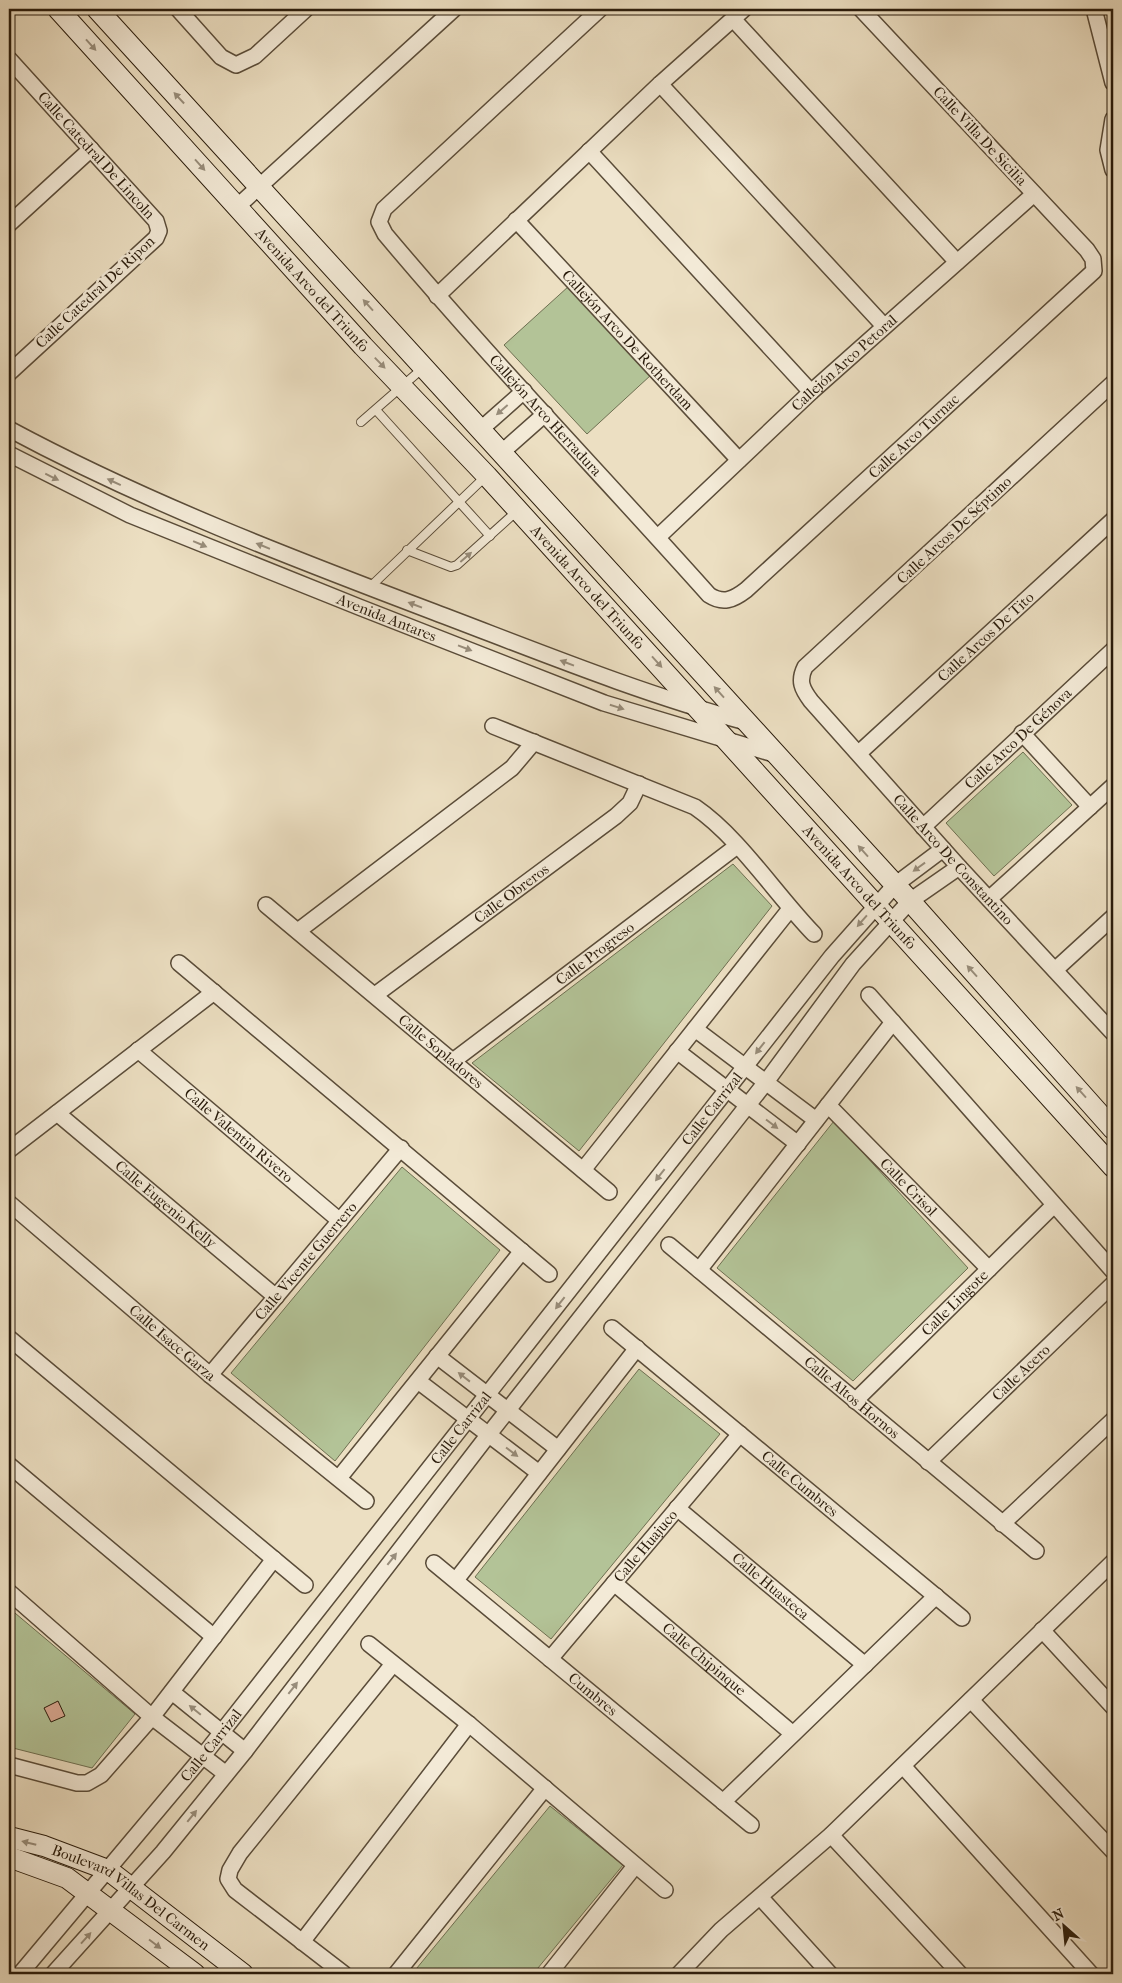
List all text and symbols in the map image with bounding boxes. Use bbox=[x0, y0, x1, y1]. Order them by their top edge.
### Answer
one-way arrow bbox=[85, 38, 97, 50]
street label: Calle Villa De Sicilia bbox=[929, 83, 1031, 190]
street label: Calle Catedral De Lincoln bbox=[34, 88, 159, 223]
one-way arrow bbox=[173, 93, 185, 105]
one-way arrow bbox=[194, 159, 206, 171]
street label: Avenida Arco del Triunfo bbox=[251, 223, 373, 356]
street label: Calle Catedral De Ripon bbox=[32, 232, 158, 352]
street label: Callejón Arco De Rotherdam bbox=[558, 266, 697, 414]
one-way arrow bbox=[362, 299, 374, 311]
street label: Callejón Arco Petoral bbox=[788, 311, 901, 415]
street label: Callejón Arco Herradura bbox=[486, 351, 606, 481]
one-way arrow bbox=[374, 357, 386, 369]
street label: Calle Arco Turnac bbox=[865, 390, 963, 482]
one-way arrow bbox=[496, 405, 509, 416]
street label: Calle Arcos De Séptimo bbox=[893, 472, 1015, 588]
one-way arrow bbox=[45, 473, 59, 481]
one-way arrow bbox=[107, 477, 121, 485]
street label: Avenida Arco del Triunfo bbox=[526, 521, 649, 653]
one-way arrow bbox=[193, 540, 208, 548]
one-way arrow bbox=[256, 542, 271, 549]
one-way arrow bbox=[459, 551, 471, 563]
street label: Calle Arcos De Tito bbox=[934, 588, 1038, 685]
street label: Avenida Antares bbox=[333, 590, 439, 646]
one-way arrow bbox=[407, 601, 422, 609]
one-way arrow bbox=[458, 645, 473, 652]
one-way arrow bbox=[651, 656, 663, 668]
one-way arrow bbox=[559, 659, 574, 667]
street label: Calle Arco De Génova bbox=[961, 683, 1076, 793]
one-way arrow bbox=[713, 685, 724, 698]
one-way arrow bbox=[609, 703, 624, 711]
street label: Calle Arco De Constantino bbox=[889, 790, 1017, 929]
street label: Avenida Arco del Triunfo bbox=[798, 821, 921, 953]
one-way arrow bbox=[858, 844, 869, 857]
street label: Calle Obreros bbox=[470, 860, 553, 927]
one-way arrow bbox=[912, 862, 926, 872]
one-way arrow bbox=[857, 915, 868, 928]
street label: Calle Progreso bbox=[552, 918, 638, 989]
one-way arrow bbox=[967, 965, 978, 978]
street label: Calle Sopladores bbox=[395, 1011, 487, 1092]
one-way arrow bbox=[755, 1041, 766, 1054]
street label: Calle Carrizal bbox=[678, 1069, 746, 1149]
street label: Calle Valentin Rivero bbox=[181, 1084, 297, 1187]
one-way arrow bbox=[1075, 1087, 1087, 1099]
one-way arrow bbox=[765, 1118, 778, 1129]
street label: Calle Crisol bbox=[876, 1154, 941, 1220]
street label: Calle Eugenio Kelly bbox=[111, 1157, 221, 1253]
one-way arrow bbox=[654, 1169, 665, 1182]
street label: Calle Vicente Guerrero bbox=[251, 1198, 361, 1324]
street label: Calle Lingote bbox=[918, 1266, 992, 1339]
one-way arrow bbox=[554, 1296, 565, 1309]
street label: Calle Isacc Garza bbox=[125, 1301, 220, 1386]
street label: Calle Acero bbox=[988, 1340, 1054, 1405]
street label: Calle Altos Hornos bbox=[800, 1352, 904, 1443]
one-way arrow bbox=[457, 1371, 470, 1382]
street label: Calle Carrizal bbox=[427, 1388, 495, 1468]
one-way arrow bbox=[505, 1447, 518, 1458]
street label: Calle Cumbres bbox=[758, 1447, 842, 1521]
street label: Calle Huajuco bbox=[610, 1506, 682, 1586]
street label: Calle Huasteca bbox=[728, 1549, 814, 1624]
one-way arrow bbox=[387, 1553, 398, 1566]
street label: Calle Chipinque bbox=[659, 1619, 750, 1700]
street label: Cumbres bbox=[565, 1669, 621, 1720]
one-way arrow bbox=[288, 1682, 299, 1695]
street label: Calle Carrizal bbox=[176, 1705, 246, 1785]
one-way arrow bbox=[189, 1705, 202, 1716]
one-way arrow bbox=[187, 1809, 198, 1822]
one-way arrow bbox=[21, 1838, 36, 1846]
street label: Boulevard Villas Del Carmen bbox=[49, 1841, 214, 1954]
north arrow bbox=[1040, 1900, 1090, 1950]
text: N bbox=[1050, 1905, 1067, 1925]
one-way arrow bbox=[80, 1933, 92, 1945]
one-way arrow bbox=[148, 1939, 162, 1949]

